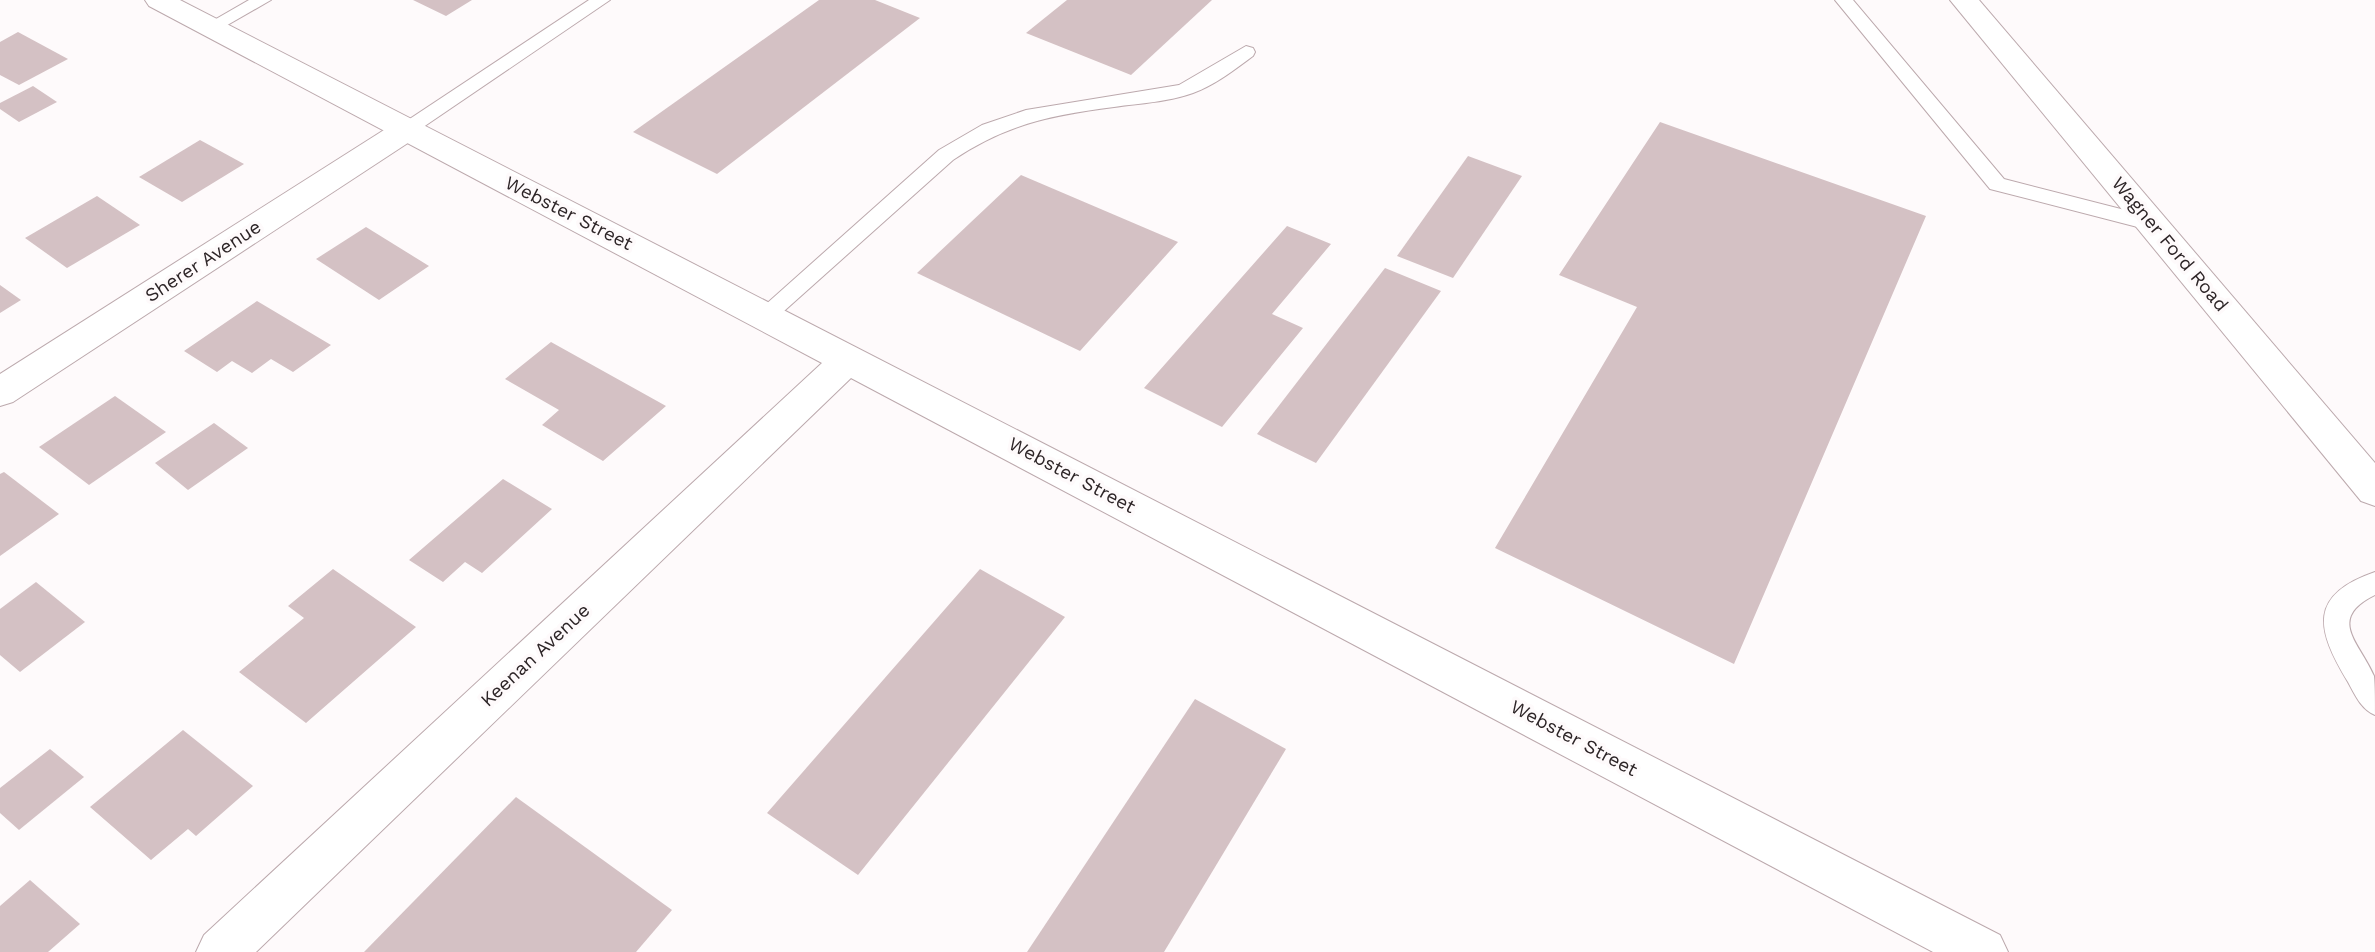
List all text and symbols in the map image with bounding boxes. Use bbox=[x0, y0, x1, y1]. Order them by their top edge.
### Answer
street label: Webster Street bbox=[501, 171, 637, 255]
street label: Wagner Ford Road bbox=[2107, 172, 2233, 316]
street label: Sherer Avenue bbox=[141, 215, 265, 307]
street label: Webster Street bbox=[1005, 432, 1139, 518]
street label: Keenan Avenue bbox=[476, 599, 594, 711]
street label: Webster Street bbox=[1507, 695, 1641, 781]

